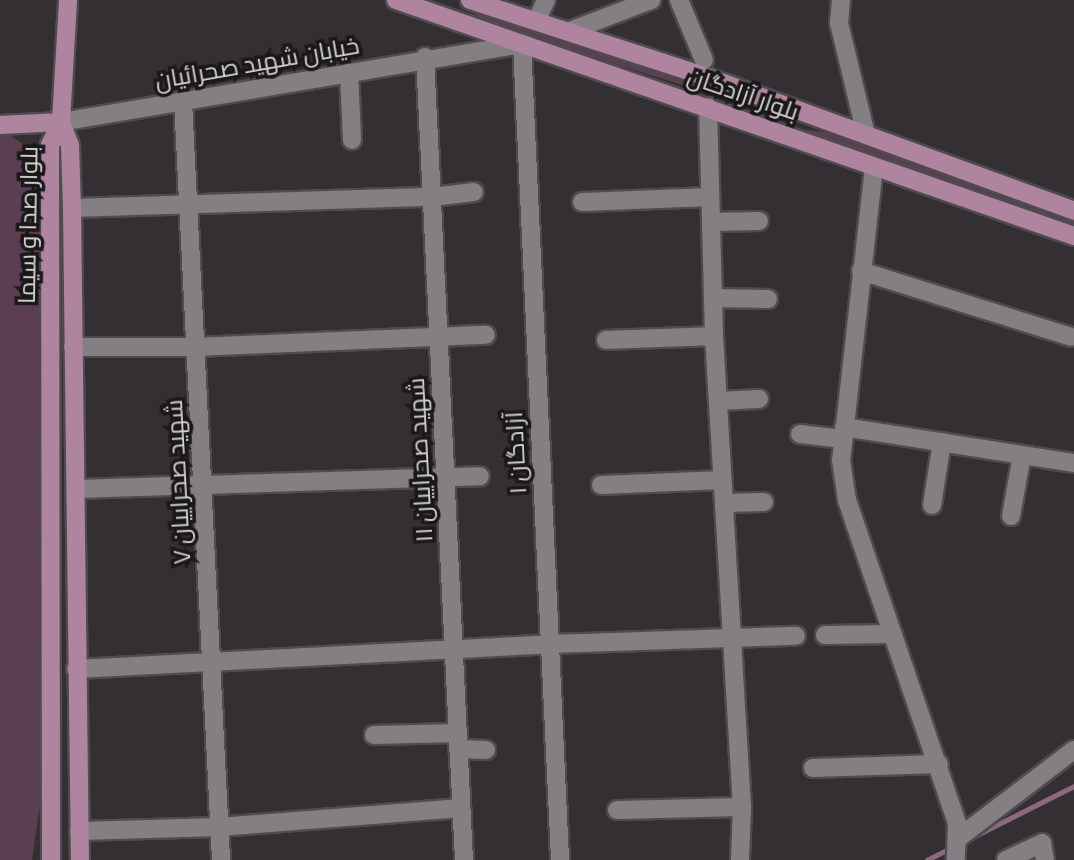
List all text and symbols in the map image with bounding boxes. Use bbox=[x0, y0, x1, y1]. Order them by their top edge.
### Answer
street label: خیابان شهید صحرائیان bbox=[153, 31, 361, 95]
street label: بلوار آزادگان bbox=[684, 62, 802, 126]
street label: بلوار صدا و سیما bbox=[12, 146, 44, 304]
street label: شهید صحراییان ۱۱ bbox=[401, 377, 439, 543]
street label: شهید صحراییان ۷ bbox=[159, 399, 197, 565]
street label: آزادگان ۱ bbox=[499, 411, 533, 495]

